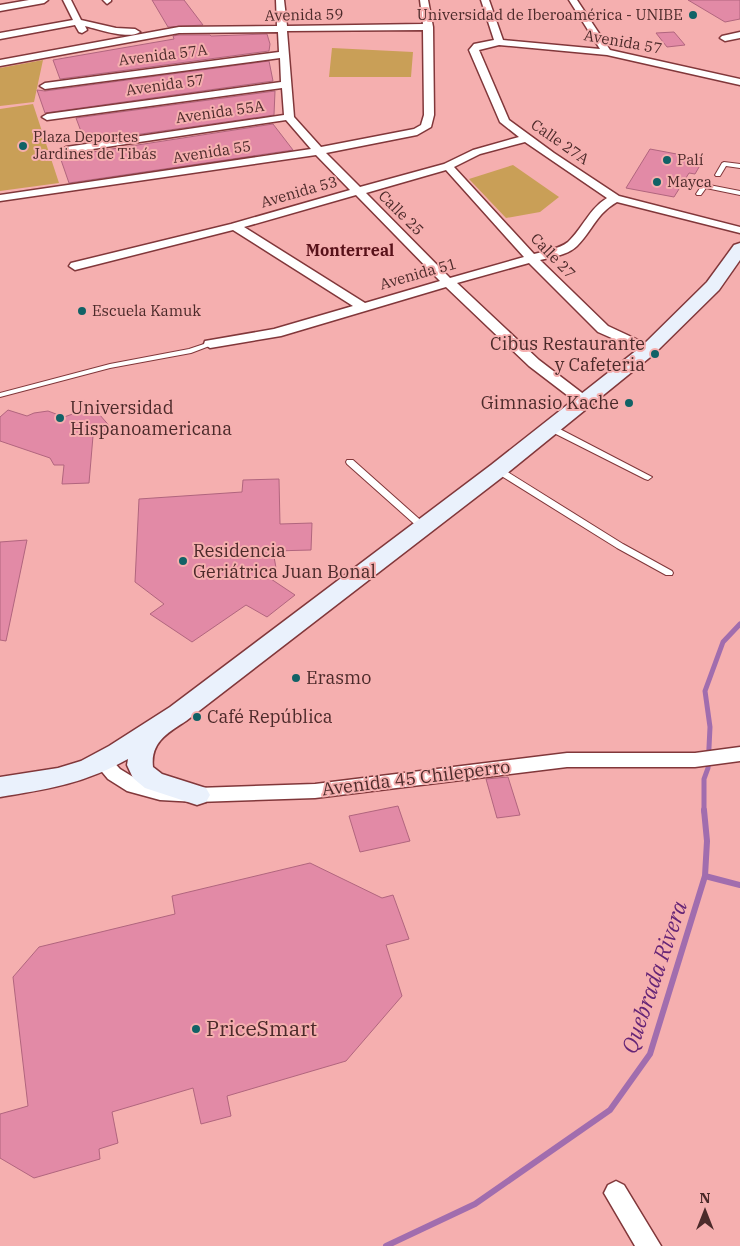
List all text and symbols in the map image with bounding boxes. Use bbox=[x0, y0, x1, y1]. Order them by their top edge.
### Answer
street label: Avenida 59 bbox=[264, 4, 344, 25]
place label: Universidad de Iberoamérica - UNIBE bbox=[417, 5, 683, 24]
marker: Universidad de Iberoamérica - UNIBE bbox=[687, 9, 699, 21]
street label: Avenida 57 bbox=[583, 25, 664, 58]
street label: Avenida 57A bbox=[118, 40, 209, 69]
street label: Avenida 57 bbox=[125, 70, 205, 99]
street label: Avenida 55A bbox=[174, 96, 266, 127]
street label: Calle 27A bbox=[528, 115, 594, 169]
place label: Plaza Deportes Jardines de Tibás bbox=[33, 127, 157, 163]
street label: Avenida 55 bbox=[171, 136, 252, 167]
marker: Plaza Deportes Jardines de Tibás bbox=[17, 140, 29, 152]
place label: Palí bbox=[677, 150, 704, 169]
marker: Palí bbox=[661, 154, 673, 166]
street label: Avenida 53 bbox=[258, 172, 339, 212]
place label: Mayca bbox=[667, 172, 712, 191]
marker: Mayca bbox=[651, 176, 663, 188]
street label: Calle 25 bbox=[375, 186, 428, 239]
street label: Calle 27 bbox=[527, 229, 580, 283]
district label: Monterreal bbox=[306, 240, 394, 260]
street label: Avenida 51 bbox=[377, 254, 458, 294]
place label: Escuela Kamuk bbox=[92, 301, 201, 320]
marker: Escuela Kamuk bbox=[76, 305, 88, 317]
place label: Cibus Restaurante y Cafeteria bbox=[490, 332, 645, 376]
marker: Cibus Restaurante y Cafeteria bbox=[649, 348, 661, 360]
place label: Gimnasio Kache bbox=[481, 391, 619, 414]
place label: Universidad Hispanoamericana bbox=[70, 396, 232, 440]
marker: Gimnasio Kache bbox=[623, 397, 635, 409]
marker: Universidad Hispanoamericana bbox=[54, 412, 66, 424]
place label: Residencia Geriátrica Juan Bonal bbox=[193, 539, 376, 583]
marker: Residencia Geriátrica Juan Bonal bbox=[177, 555, 189, 567]
place label: Erasmo bbox=[306, 666, 371, 689]
marker: Erasmo bbox=[290, 672, 302, 684]
place label: Café República bbox=[207, 705, 333, 728]
marker: Café República bbox=[191, 711, 203, 723]
street label: Avenida 45 Chileperro bbox=[321, 755, 511, 800]
water label: Quebrada Rivera bbox=[614, 897, 693, 1057]
place label: PriceSmart bbox=[206, 1014, 317, 1042]
marker: PriceSmart bbox=[190, 1023, 202, 1035]
north arrow bbox=[680, 1186, 730, 1236]
text: N bbox=[699, 1189, 711, 1207]

